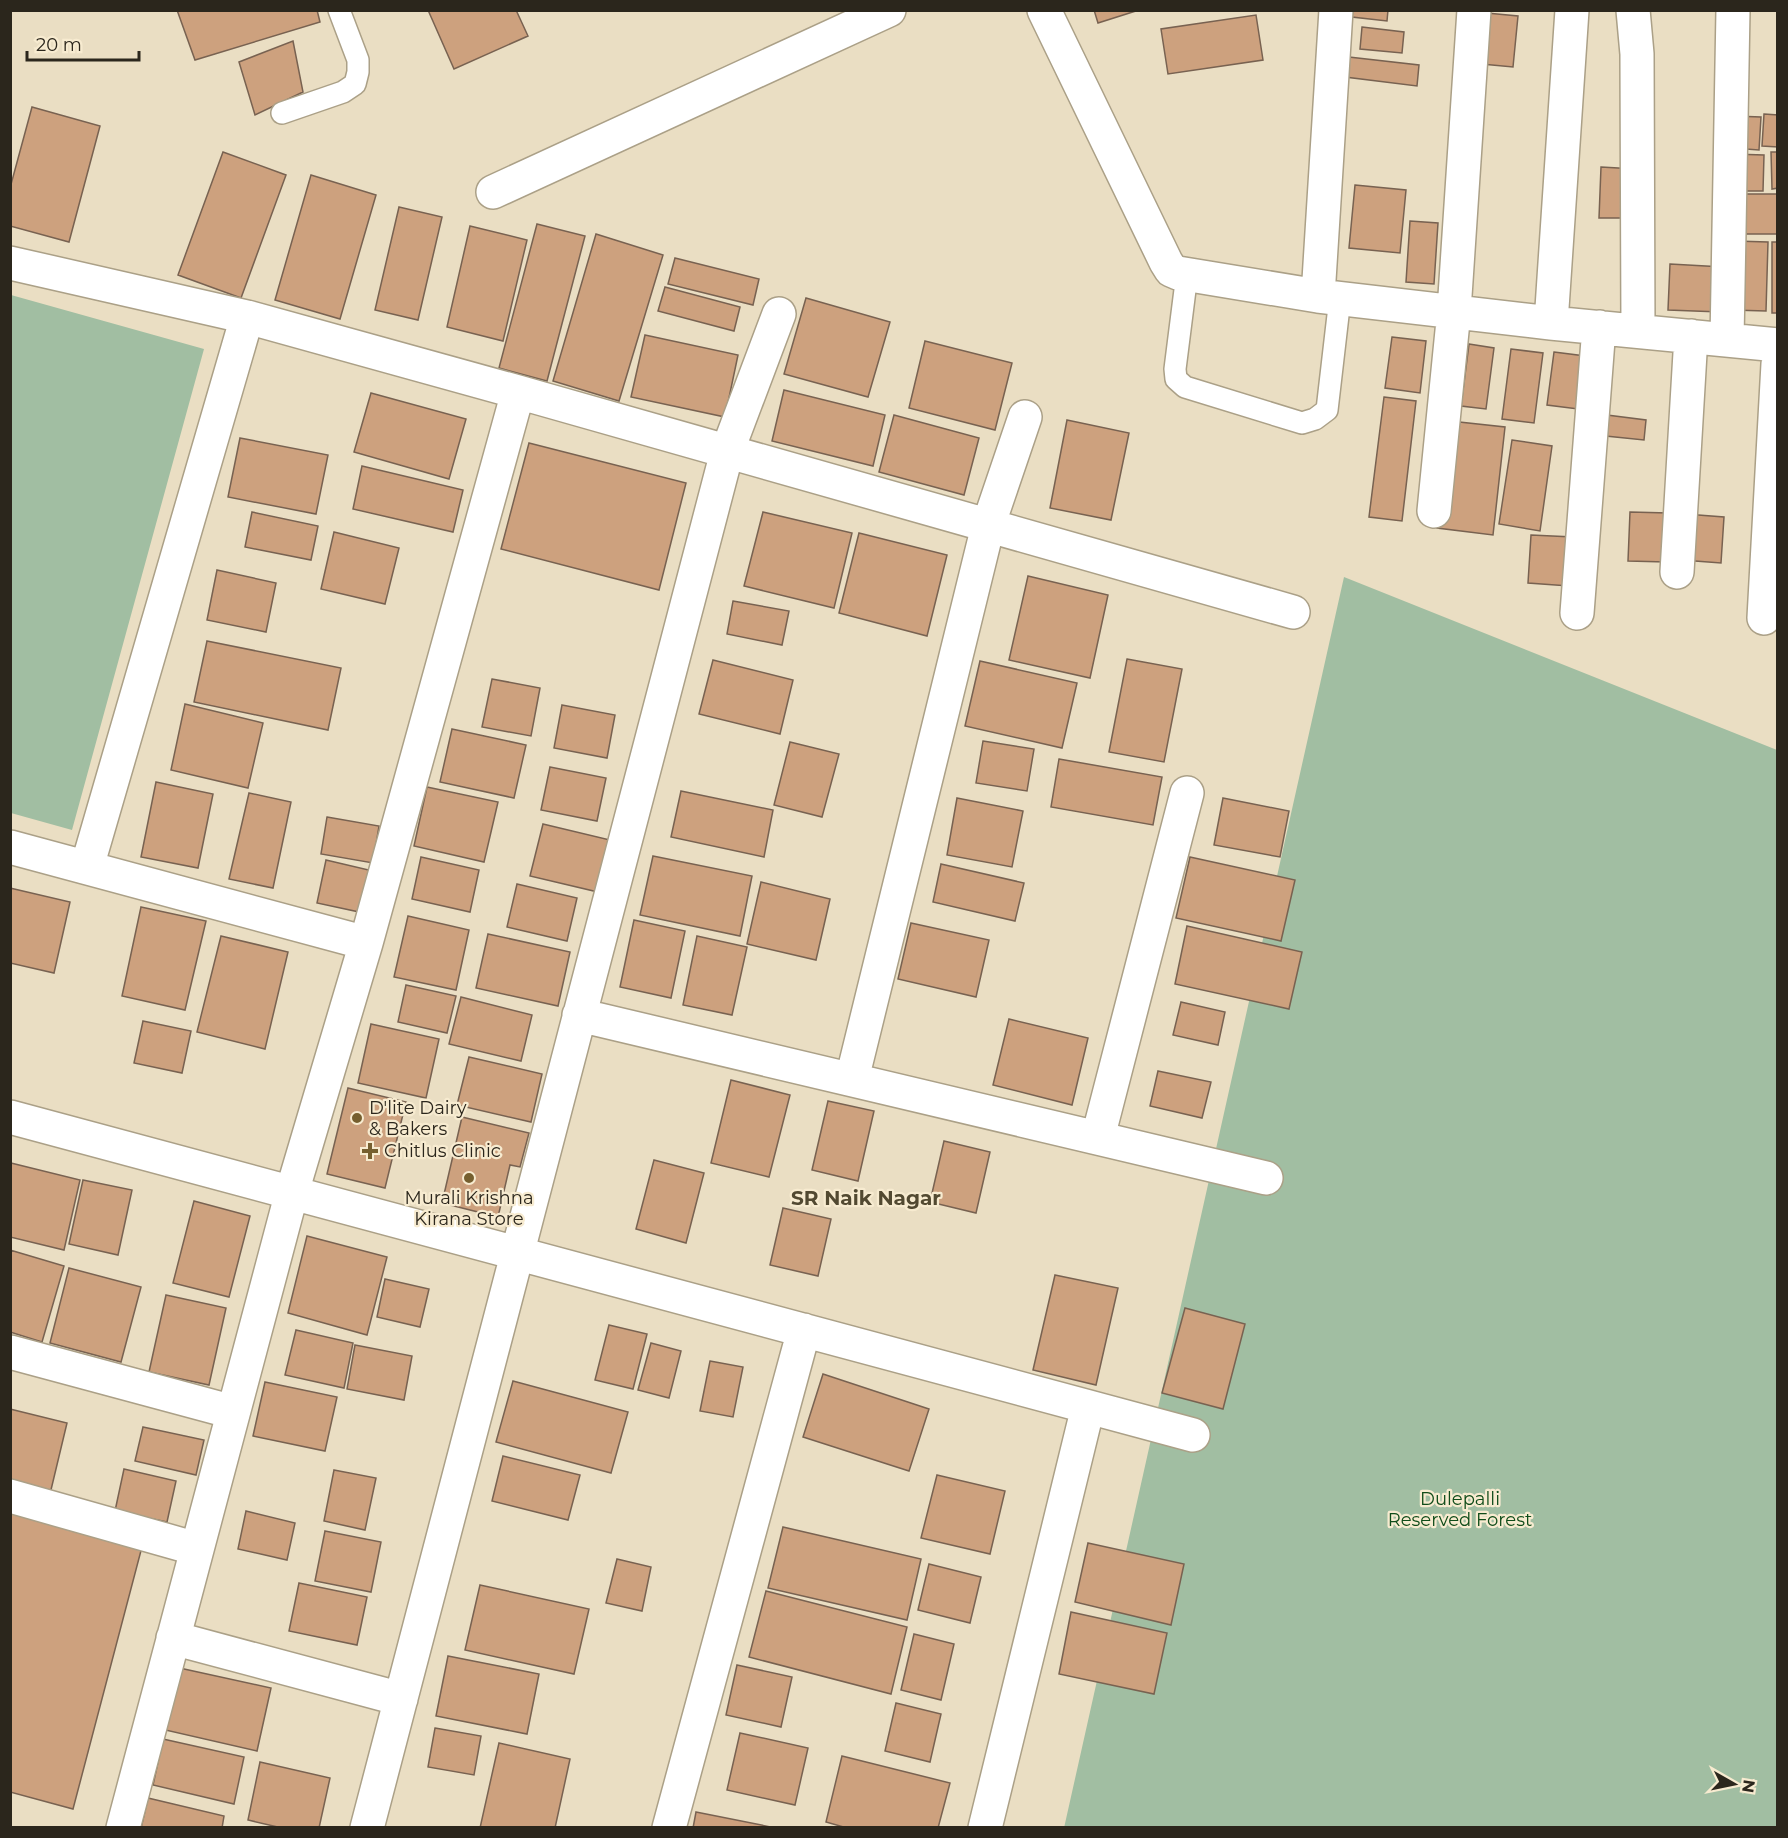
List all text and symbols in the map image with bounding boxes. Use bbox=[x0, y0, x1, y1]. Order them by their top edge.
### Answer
scale bar bbox=[27, 24, 140, 62]
text: 20 m bbox=[36, 34, 82, 56]
place label: D'lite Dairy & Bakers bbox=[369, 1097, 467, 1140]
marker: D'lite Dairy & Bakers bbox=[350, 1111, 364, 1125]
place label: Chitlus Clinic bbox=[384, 1140, 501, 1162]
marker: Chitlus Clinic bbox=[361, 1142, 379, 1160]
marker: Murali Krishna Kirana Store bbox=[462, 1171, 476, 1185]
district label: SR Naik Nagar bbox=[791, 1186, 941, 1210]
place label: Murali Krishna Kirana Store bbox=[404, 1187, 534, 1230]
park label: Dulepalli Reserved Forest bbox=[1388, 1488, 1532, 1531]
north arrow bbox=[1704, 1754, 1764, 1814]
text: N bbox=[1738, 1778, 1759, 1794]

